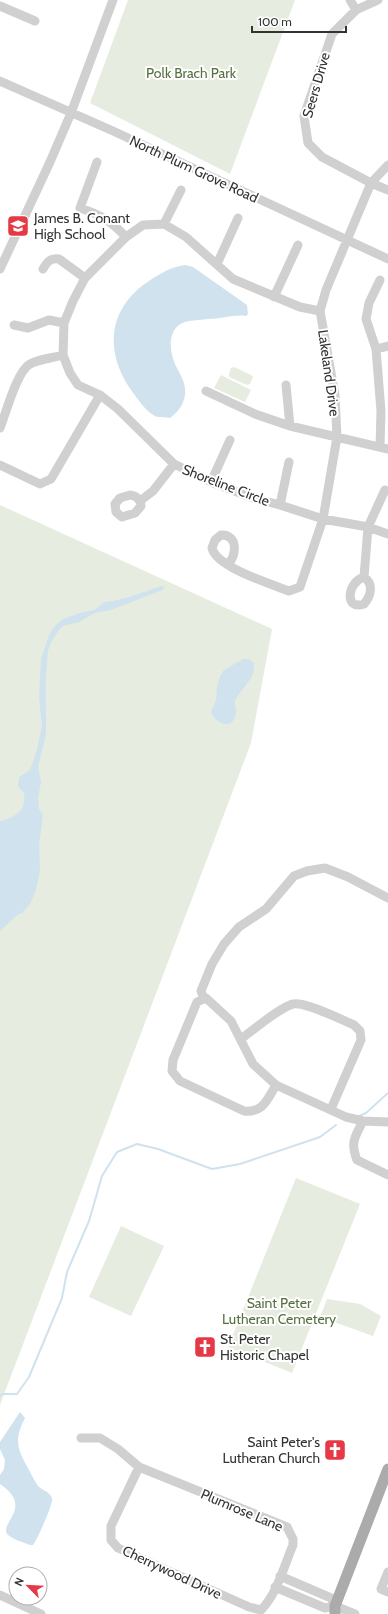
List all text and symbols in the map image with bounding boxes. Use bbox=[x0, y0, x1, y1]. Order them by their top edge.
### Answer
scale bar bbox=[252, 8, 346, 34]
text: 100 m bbox=[258, 14, 292, 29]
street label: Seers Drive bbox=[298, 50, 334, 120]
park label: Polk Brach Park bbox=[146, 64, 237, 82]
street label: North Plum Grove Road bbox=[127, 131, 261, 207]
place label: James B. Conant High School bbox=[33, 209, 130, 243]
school or university icon: James B. Conant High School bbox=[5, 213, 31, 239]
street label: Lakeland Drive bbox=[314, 329, 344, 417]
street label: Shoreline Circle bbox=[180, 460, 272, 510]
park label: Saint Peter Lutheran Cemetery bbox=[222, 1294, 336, 1328]
place label: St. Peter Historic Chapel bbox=[220, 1330, 310, 1364]
church icon: St. Peter Historic Chapel bbox=[192, 1334, 218, 1360]
place label: Saint Peter's Lutheran Church bbox=[223, 1433, 320, 1467]
church icon: Saint Peter's Lutheran Church bbox=[322, 1437, 348, 1463]
street label: Plumrose Lane bbox=[198, 1485, 286, 1535]
street label: Cherrywood Drive bbox=[120, 1541, 224, 1603]
north arrow bbox=[8, 1566, 48, 1606]
text: N bbox=[11, 1576, 27, 1588]

